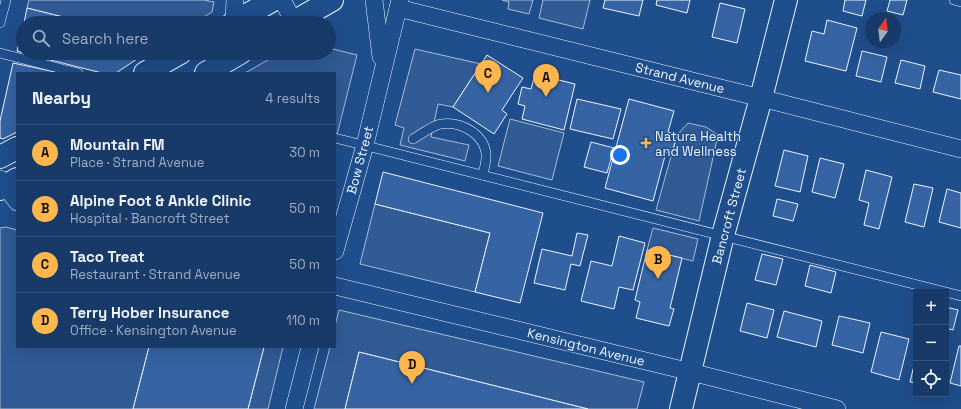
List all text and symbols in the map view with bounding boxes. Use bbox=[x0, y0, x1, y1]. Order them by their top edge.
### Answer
north arrow bbox=[865, 12, 901, 48]
search box bbox=[16, 16, 336, 60]
icon: search bbox=[30, 27, 52, 49]
text: Search here bbox=[62, 29, 148, 48]
street label: Strand Avenue bbox=[634, 59, 726, 97]
pin: C bbox=[475, 60, 501, 93]
pin: A bbox=[533, 64, 559, 97]
text: Nearby bbox=[32, 87, 91, 109]
text: 4 results bbox=[265, 90, 320, 107]
street label: Bow Street bbox=[343, 124, 377, 196]
place label: Natura Health and Wellness bbox=[655, 128, 741, 160]
text: Mountain FM bbox=[70, 135, 164, 154]
marker: Natura Health and Wellness bbox=[640, 137, 652, 149]
text: A bbox=[41, 144, 49, 161]
text: 30 m bbox=[289, 144, 320, 161]
your location bbox=[610, 145, 630, 165]
text: Place · Strand Avenue bbox=[70, 154, 204, 171]
street label: Bancroft Street bbox=[708, 166, 750, 266]
text: Alpine Foot & Ankle Clinic bbox=[70, 191, 251, 210]
text: B bbox=[41, 200, 49, 217]
text: 50 m bbox=[289, 200, 320, 217]
text: Hospital · Bancroft Street bbox=[70, 210, 230, 227]
pin: B bbox=[645, 246, 671, 279]
text: Taco Treat bbox=[70, 247, 144, 266]
text: C bbox=[41, 256, 49, 273]
text: 50 m bbox=[289, 256, 320, 273]
text: Restaurant · Strand Avenue bbox=[70, 266, 240, 283]
map controls bbox=[913, 289, 949, 397]
button: + bbox=[913, 289, 949, 325]
text: Terry Hober Insurance bbox=[70, 303, 229, 322]
text: D bbox=[41, 312, 49, 329]
text: 110 m bbox=[286, 312, 320, 329]
text: Office · Kensington Avenue bbox=[70, 322, 237, 339]
street label: Kensington Avenue bbox=[525, 324, 647, 370]
button: − bbox=[913, 325, 949, 361]
pin: D bbox=[399, 351, 425, 384]
button: locate bbox=[913, 361, 949, 397]

